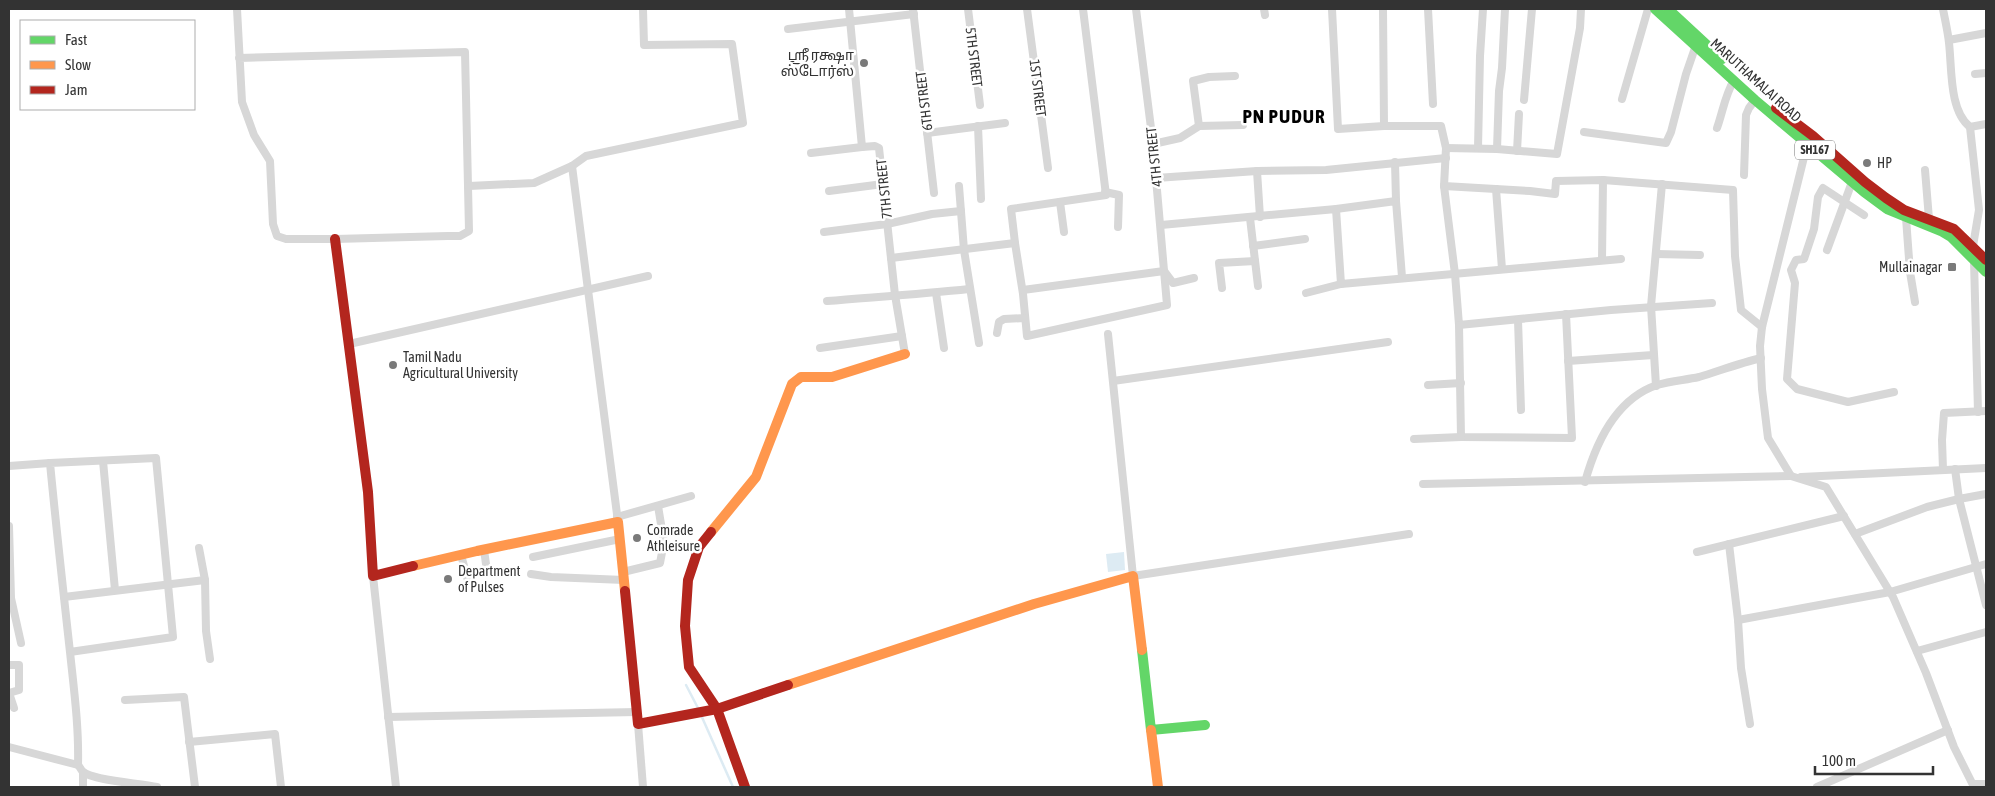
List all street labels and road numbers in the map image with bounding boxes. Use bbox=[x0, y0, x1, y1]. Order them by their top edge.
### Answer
street label: 5TH STREET bbox=[962, 26, 986, 88]
street label: MARUTHAMALAI ROAD bbox=[1707, 35, 1805, 125]
street label: 1ST STREET bbox=[1027, 58, 1049, 118]
street label: 6TH STREET bbox=[912, 70, 936, 132]
street label: 4TH STREET bbox=[1143, 126, 1165, 188]
road number: SH167 bbox=[1795, 140, 1835, 160]
street label: 7TH STREET bbox=[873, 158, 895, 220]

